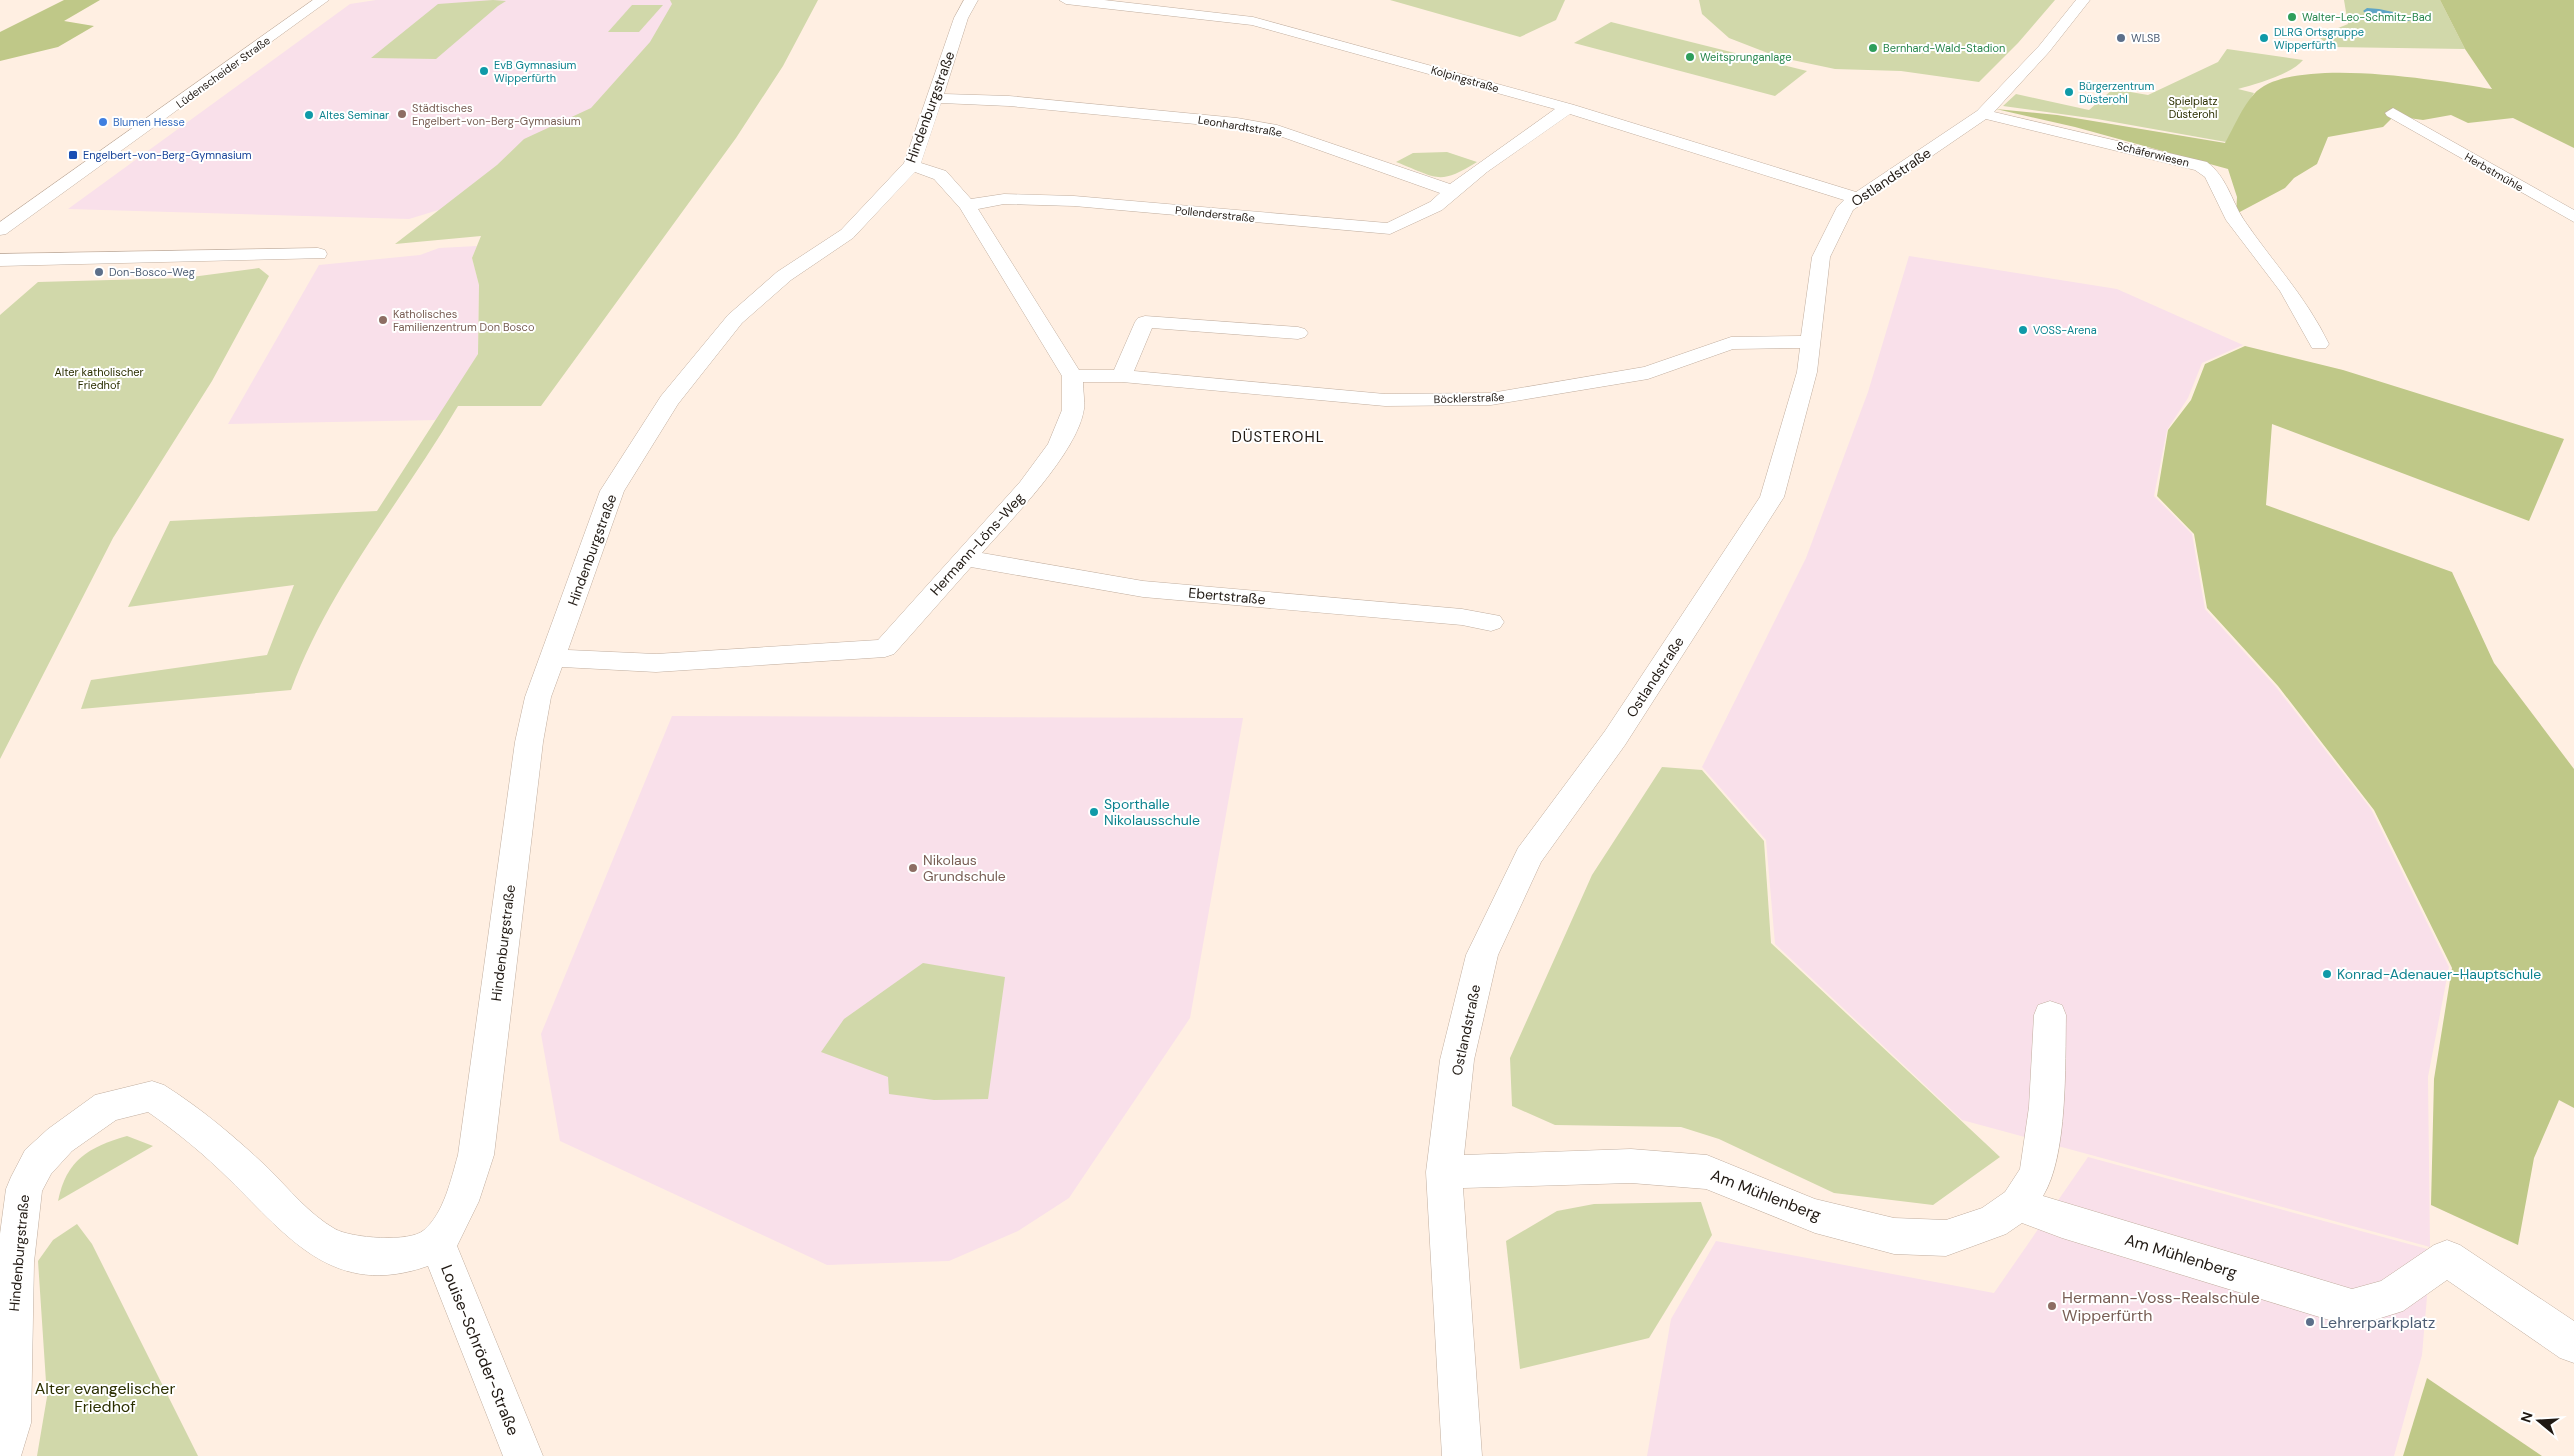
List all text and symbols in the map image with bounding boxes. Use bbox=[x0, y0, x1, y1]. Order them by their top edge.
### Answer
place label: Walter-Leo-Schmitz-Bad bbox=[2302, 10, 2432, 24]
marker: Walter-Leo-Schmitz-Bad bbox=[2286, 11, 2298, 23]
place label: DLRG Ortsgruppe Wipperfürth bbox=[2274, 25, 2364, 52]
place label: WLSB bbox=[2131, 31, 2160, 45]
marker: WLSB bbox=[2115, 32, 2127, 44]
marker: DLRG Ortsgruppe Wipperfürth bbox=[2258, 32, 2270, 44]
street label: Lüdenscheider Straße bbox=[173, 33, 273, 111]
place label: Bernhard-Wald-Stadion bbox=[1883, 41, 2005, 55]
marker: Bernhard-Wald-Stadion bbox=[1867, 42, 1879, 54]
street label: Hindenburgstraße bbox=[901, 49, 959, 165]
place label: Weitsprunganlage bbox=[1700, 50, 1791, 64]
marker: Weitsprunganlage bbox=[1684, 51, 1696, 63]
place label: EvB Gymnasium Wipperfürth bbox=[494, 58, 577, 85]
street label: Kolpingstraße bbox=[1429, 63, 1501, 95]
marker: EvB Gymnasium Wipperfürth bbox=[478, 65, 490, 77]
place label: Bürgerzentrum Düsterohl bbox=[2079, 79, 2154, 106]
marker: Bürgerzentrum Düsterohl bbox=[2063, 86, 2075, 98]
park label: Spielplatz Düsterohl bbox=[2168, 94, 2218, 121]
place label: Städtisches Engelbert-von-Berg-Gymnasium bbox=[412, 101, 581, 128]
place label: Altes Seminar bbox=[319, 108, 389, 122]
marker: Städtisches Engelbert-von-Berg-Gymnasium bbox=[396, 108, 408, 120]
marker: Altes Seminar bbox=[303, 109, 315, 121]
street label: Leonhardtstraße bbox=[1197, 112, 1283, 140]
place label: Blumen Hesse bbox=[113, 115, 185, 129]
marker: Blumen Hesse bbox=[97, 116, 109, 128]
street label: Schäferwiesen bbox=[2115, 138, 2191, 170]
street label: Ostlandstraße bbox=[1848, 144, 1934, 210]
place label: Engelbert-von-Berg-Gymnasium bbox=[83, 148, 252, 162]
marker: Engelbert-von-Berg-Gymnasium bbox=[67, 149, 79, 161]
street label: Herbstmühle bbox=[2462, 150, 2526, 194]
street label: Pollenderstraße bbox=[1174, 203, 1256, 225]
place label: Don-Bosco-Weg bbox=[109, 265, 195, 279]
marker: Don-Bosco-Weg bbox=[93, 266, 105, 278]
place label: Katholisches Familienzentrum Don Bosco bbox=[393, 307, 534, 334]
marker: Katholisches Familienzentrum Don Bosco bbox=[377, 314, 389, 326]
place label: VOSS-Arena bbox=[2033, 323, 2097, 337]
marker: VOSS-Arena bbox=[2017, 324, 2029, 336]
park label: Alter katholischer Friedhof bbox=[54, 365, 144, 392]
street label: Böcklerstraße bbox=[1433, 390, 1505, 406]
district label: DÜSTEROHL bbox=[1231, 427, 1325, 447]
street label: Hermann-Löns-Weg bbox=[926, 489, 1028, 599]
street label: Hindenburgstraße bbox=[563, 492, 621, 608]
street label: Ebertstraße bbox=[1188, 584, 1266, 608]
street label: Ostlandstraße bbox=[1622, 633, 1688, 721]
place label: Sporthalle Nikolausschule bbox=[1104, 795, 1200, 829]
marker: Sporthalle Nikolausschule bbox=[1088, 806, 1100, 818]
place label: Nikolaus Grundschule bbox=[923, 851, 1006, 885]
marker: Nikolaus Grundschule bbox=[907, 862, 919, 874]
street label: Hindenburgstraße bbox=[487, 884, 519, 1002]
place label: Konrad-Adenauer-Hauptschule bbox=[2337, 965, 2541, 983]
marker: Konrad-Adenauer-Hauptschule bbox=[2321, 968, 2333, 980]
street label: Ostlandstraße bbox=[1448, 983, 1484, 1077]
street label: Am Mühlenberg bbox=[1708, 1164, 1824, 1226]
street label: Hindenburgstraße bbox=[5, 1194, 33, 1312]
street label: Am Mühlenberg bbox=[2122, 1229, 2240, 1283]
street label: Louise-Schröder-Straße bbox=[436, 1261, 524, 1439]
place label: Hermann-Voss-Realschule Wipperfürth bbox=[2062, 1287, 2260, 1326]
marker: Hermann-Voss-Realschule Wipperfürth bbox=[2046, 1300, 2058, 1312]
place label: Lehrerparkplatz bbox=[2320, 1312, 2435, 1333]
marker: Lehrerparkplatz bbox=[2304, 1316, 2316, 1328]
park label: Alter evangelischer Friedhof bbox=[35, 1378, 175, 1417]
north arrow bbox=[2514, 1396, 2564, 1446]
text: N bbox=[2516, 1409, 2537, 1425]

